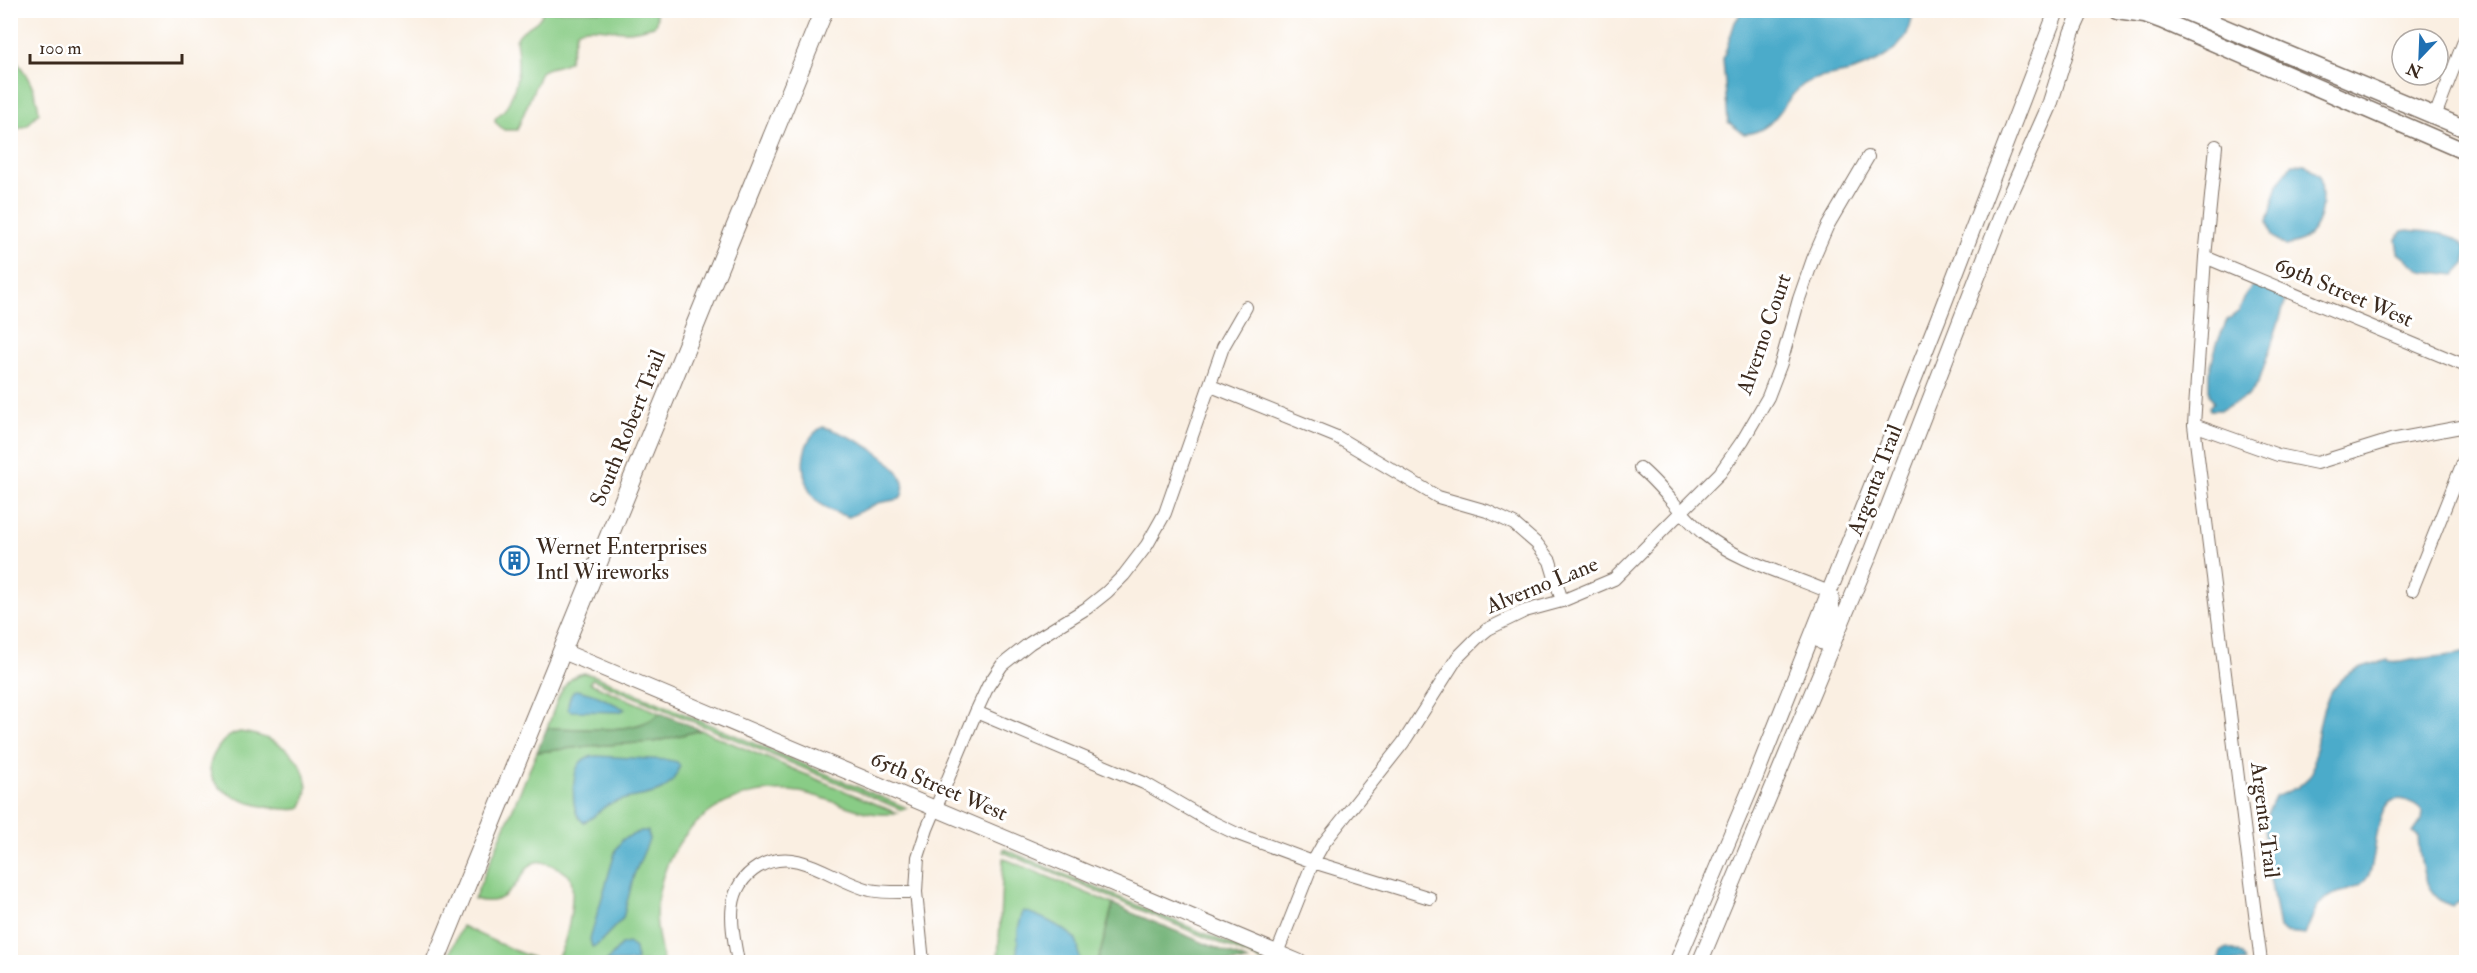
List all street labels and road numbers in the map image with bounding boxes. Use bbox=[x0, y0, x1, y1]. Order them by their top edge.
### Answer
street label: 69th Street West bbox=[2271, 250, 2417, 334]
street label: Alverno Court bbox=[1730, 270, 1798, 399]
street label: South Robert Trail bbox=[584, 345, 672, 510]
street label: Argenta Trail bbox=[1841, 420, 1909, 540]
street label: Alverno Lane bbox=[1481, 550, 1602, 621]
street label: 65th Street West bbox=[866, 745, 1012, 827]
street label: Argenta Trail bbox=[2244, 759, 2286, 880]

